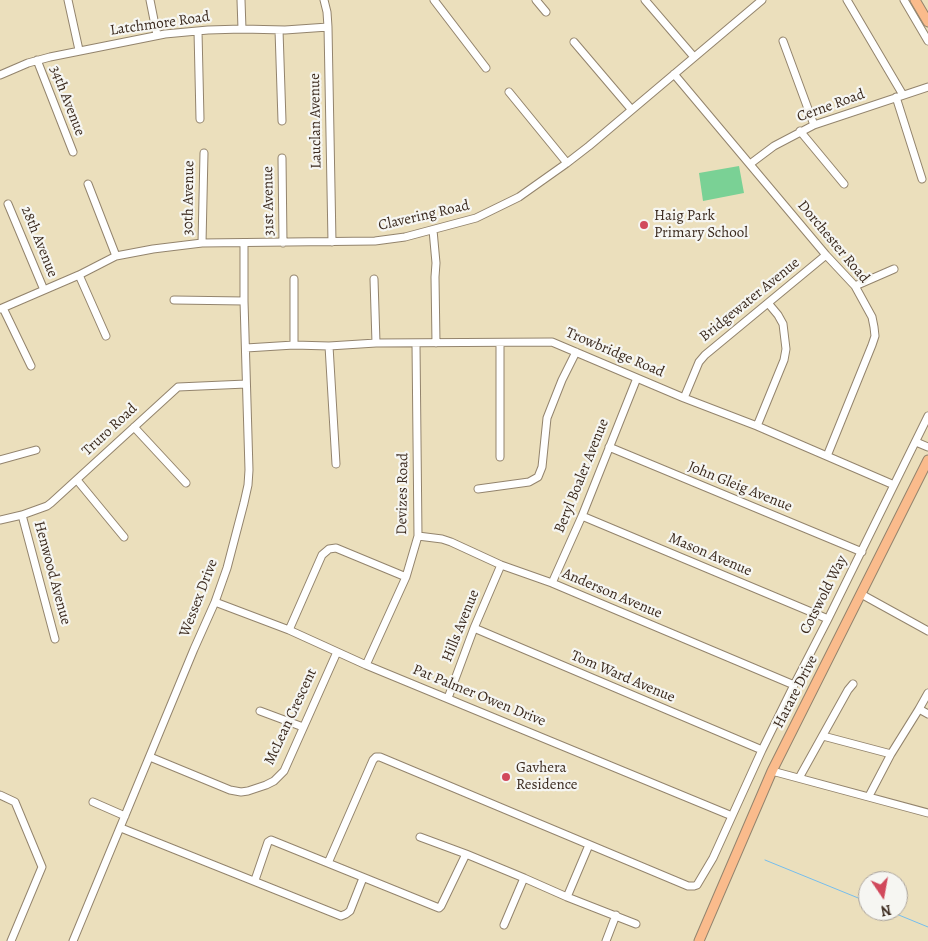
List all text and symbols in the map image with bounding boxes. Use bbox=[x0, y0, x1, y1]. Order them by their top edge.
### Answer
street label: Latchmore Road bbox=[109, 8, 211, 40]
street label: 34th Avenue bbox=[45, 63, 89, 139]
street label: Lauclan Avenue bbox=[306, 73, 326, 169]
street label: Cerne Road bbox=[795, 85, 867, 127]
street label: 30th Avenue bbox=[179, 160, 199, 236]
street label: 31st Avenue bbox=[259, 166, 279, 236]
street label: Clavering Road bbox=[377, 197, 471, 235]
street label: Dorchester Road bbox=[793, 197, 873, 287]
street label: 28th Avenue bbox=[17, 204, 61, 280]
place label: Haig Park Primary School bbox=[654, 207, 748, 242]
marker: Haig Park Primary School bbox=[638, 219, 650, 231]
street label: Bridgewater Avenue bbox=[696, 254, 804, 346]
street label: Trowbridge Road bbox=[563, 324, 667, 382]
street label: Truro Road bbox=[79, 400, 141, 460]
street label: Beryl Boaler Avenue bbox=[551, 416, 613, 536]
street label: Devizes Road bbox=[393, 453, 413, 535]
street label: John Gleig Avenue bbox=[685, 458, 795, 516]
street label: Henwood Avenue bbox=[30, 519, 74, 627]
street label: Mason Avenue bbox=[666, 529, 754, 581]
street label: Cotswold Way bbox=[796, 553, 852, 637]
street label: Wessex Drive bbox=[176, 557, 222, 639]
street label: Anderson Avenue bbox=[559, 565, 665, 623]
street label: Hills Avenue bbox=[438, 587, 484, 665]
street label: Tom Ward Avenue bbox=[568, 647, 678, 707]
street label: Harare Drive bbox=[770, 652, 822, 732]
street label: Pat Palmer Owen Drive bbox=[410, 661, 548, 731]
street label: McLean Crescent bbox=[261, 666, 321, 768]
place label: Gavhera Residence bbox=[516, 759, 578, 794]
marker: Gavhera Residence bbox=[500, 771, 512, 783]
north arrow bbox=[858, 871, 908, 921]
text: N bbox=[879, 900, 893, 921]

